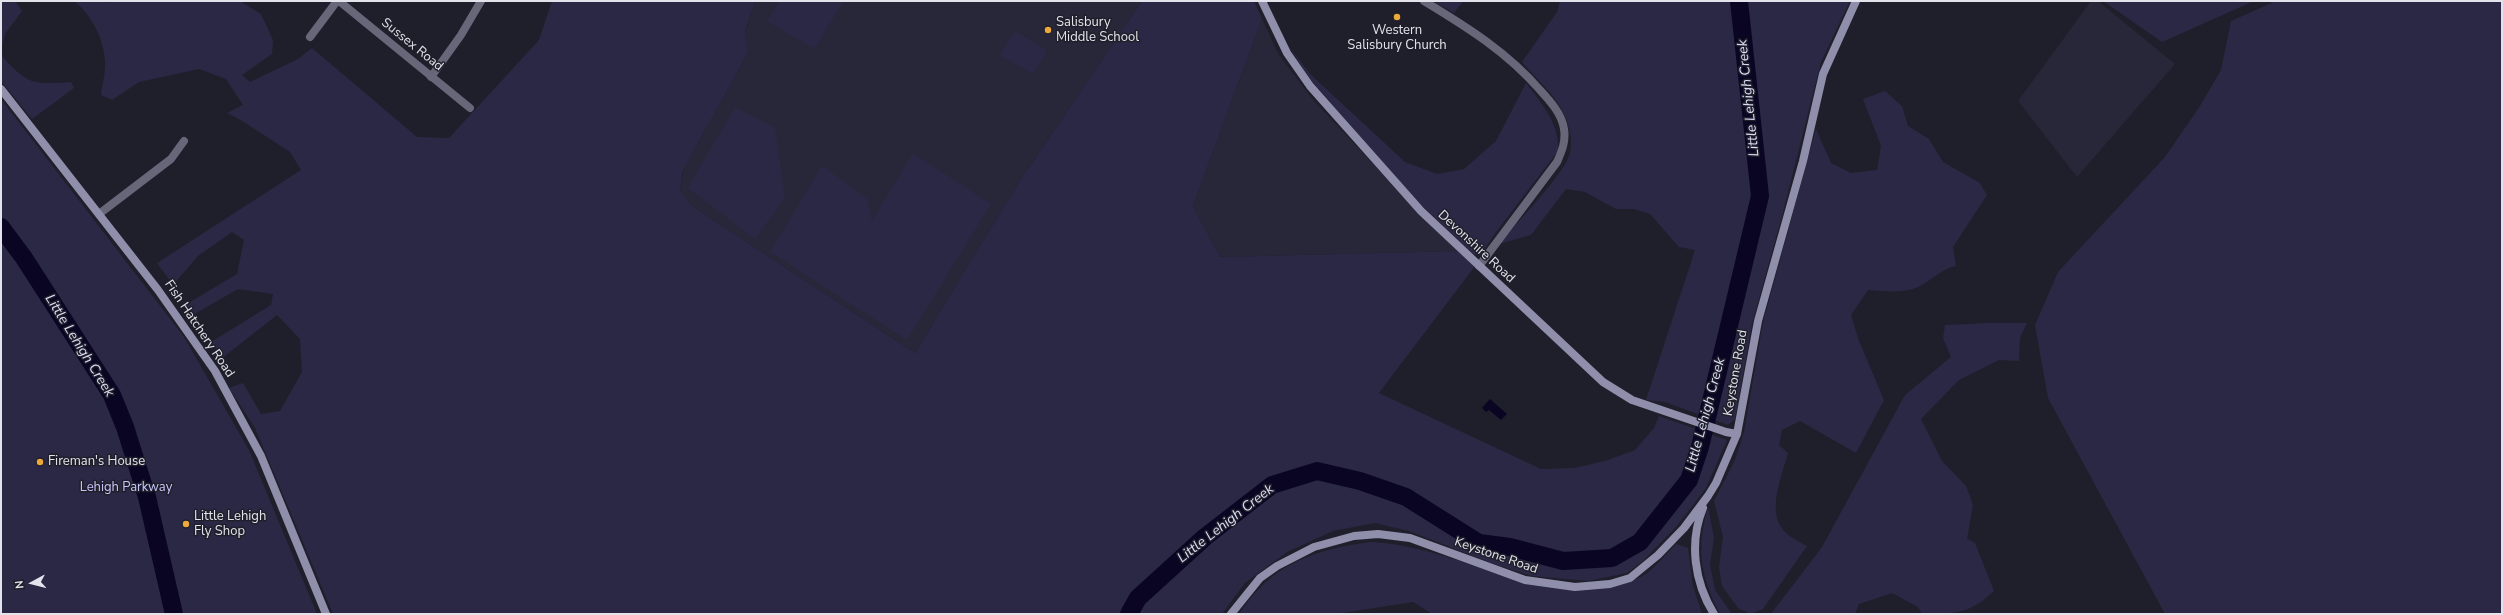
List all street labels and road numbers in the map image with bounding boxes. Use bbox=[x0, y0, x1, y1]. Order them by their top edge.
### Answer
street label: Sussex Road bbox=[378, 15, 446, 75]
street label: Devonshire Road bbox=[1434, 207, 1518, 287]
street label: Fish Hatchery Road bbox=[161, 277, 237, 381]
street label: Keystone Road bbox=[1721, 329, 1751, 417]
street label: Keystone Road bbox=[1452, 534, 1540, 578]

